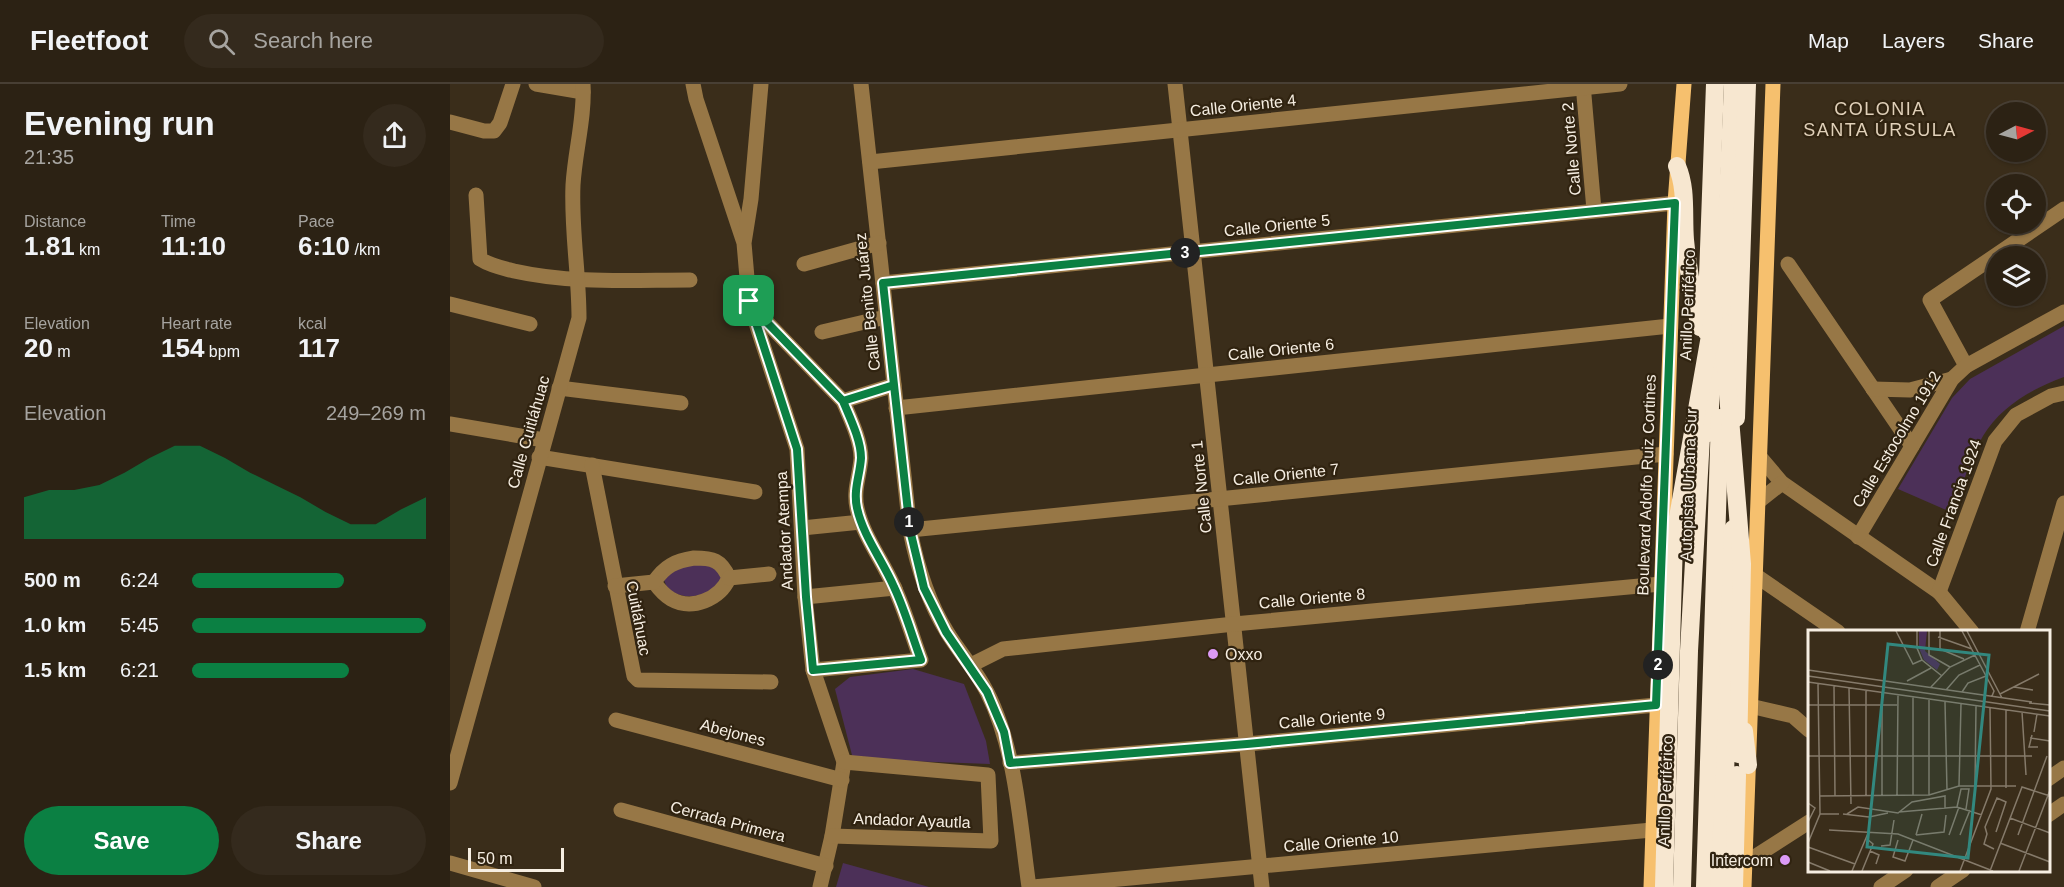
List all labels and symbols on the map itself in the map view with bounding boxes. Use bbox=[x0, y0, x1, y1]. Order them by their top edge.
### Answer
street label: Calle Oriente 4 bbox=[1189, 91, 1297, 120]
district label: COLONIA SANTA ÚRSULA bbox=[1803, 99, 1957, 140]
street label: Calle Norte 2 bbox=[1559, 102, 1584, 196]
north arrow bbox=[1986, 102, 2046, 162]
street label: Calle Oriente 5 bbox=[1223, 211, 1331, 240]
street label: Calle Benito Juárez bbox=[852, 232, 883, 372]
pin: 3 bbox=[1170, 238, 1200, 268]
street label: Anillo Periférico bbox=[1677, 249, 1698, 361]
pin bbox=[723, 275, 774, 326]
street label: Calle Oriente 6 bbox=[1227, 335, 1335, 364]
street label: Calle Estocolmo 1912 bbox=[1849, 368, 1944, 510]
street label: Calle Cuitláhuac bbox=[504, 374, 553, 490]
street label: Boulevard Adolfo Ruiz Cortines bbox=[1634, 374, 1659, 596]
street label: Autopista Urbana Sur bbox=[1677, 408, 1700, 562]
street label: Calle Francia 1924 bbox=[1923, 437, 1984, 569]
street label: Calle Norte 1 bbox=[1188, 440, 1215, 534]
street label: Calle Oriente 7 bbox=[1232, 460, 1340, 489]
street label: Andador Atempa bbox=[773, 471, 796, 591]
pin: 1 bbox=[894, 507, 924, 537]
street label: Cuitláhuac bbox=[623, 579, 654, 657]
street label: Calle Oriente 8 bbox=[1258, 585, 1366, 612]
inset map bbox=[1808, 630, 2049, 872]
place label: Oxxo bbox=[1225, 646, 1262, 663]
marker: Oxxo bbox=[1206, 647, 1220, 661]
pin: 2 bbox=[1643, 650, 1673, 680]
street label: Calle Oriente 9 bbox=[1278, 705, 1386, 732]
street label: Abejones bbox=[698, 716, 767, 749]
street label: Anillo Periférico bbox=[1655, 735, 1676, 847]
street label: Cerrada Primera bbox=[669, 798, 787, 845]
street label: Andador Ayautla bbox=[853, 810, 971, 831]
street label: Calle Oriente 10 bbox=[1283, 828, 1399, 855]
scale bar bbox=[468, 845, 564, 872]
place label: Intercom bbox=[1711, 852, 1773, 869]
marker: Intercom bbox=[1778, 853, 1792, 867]

